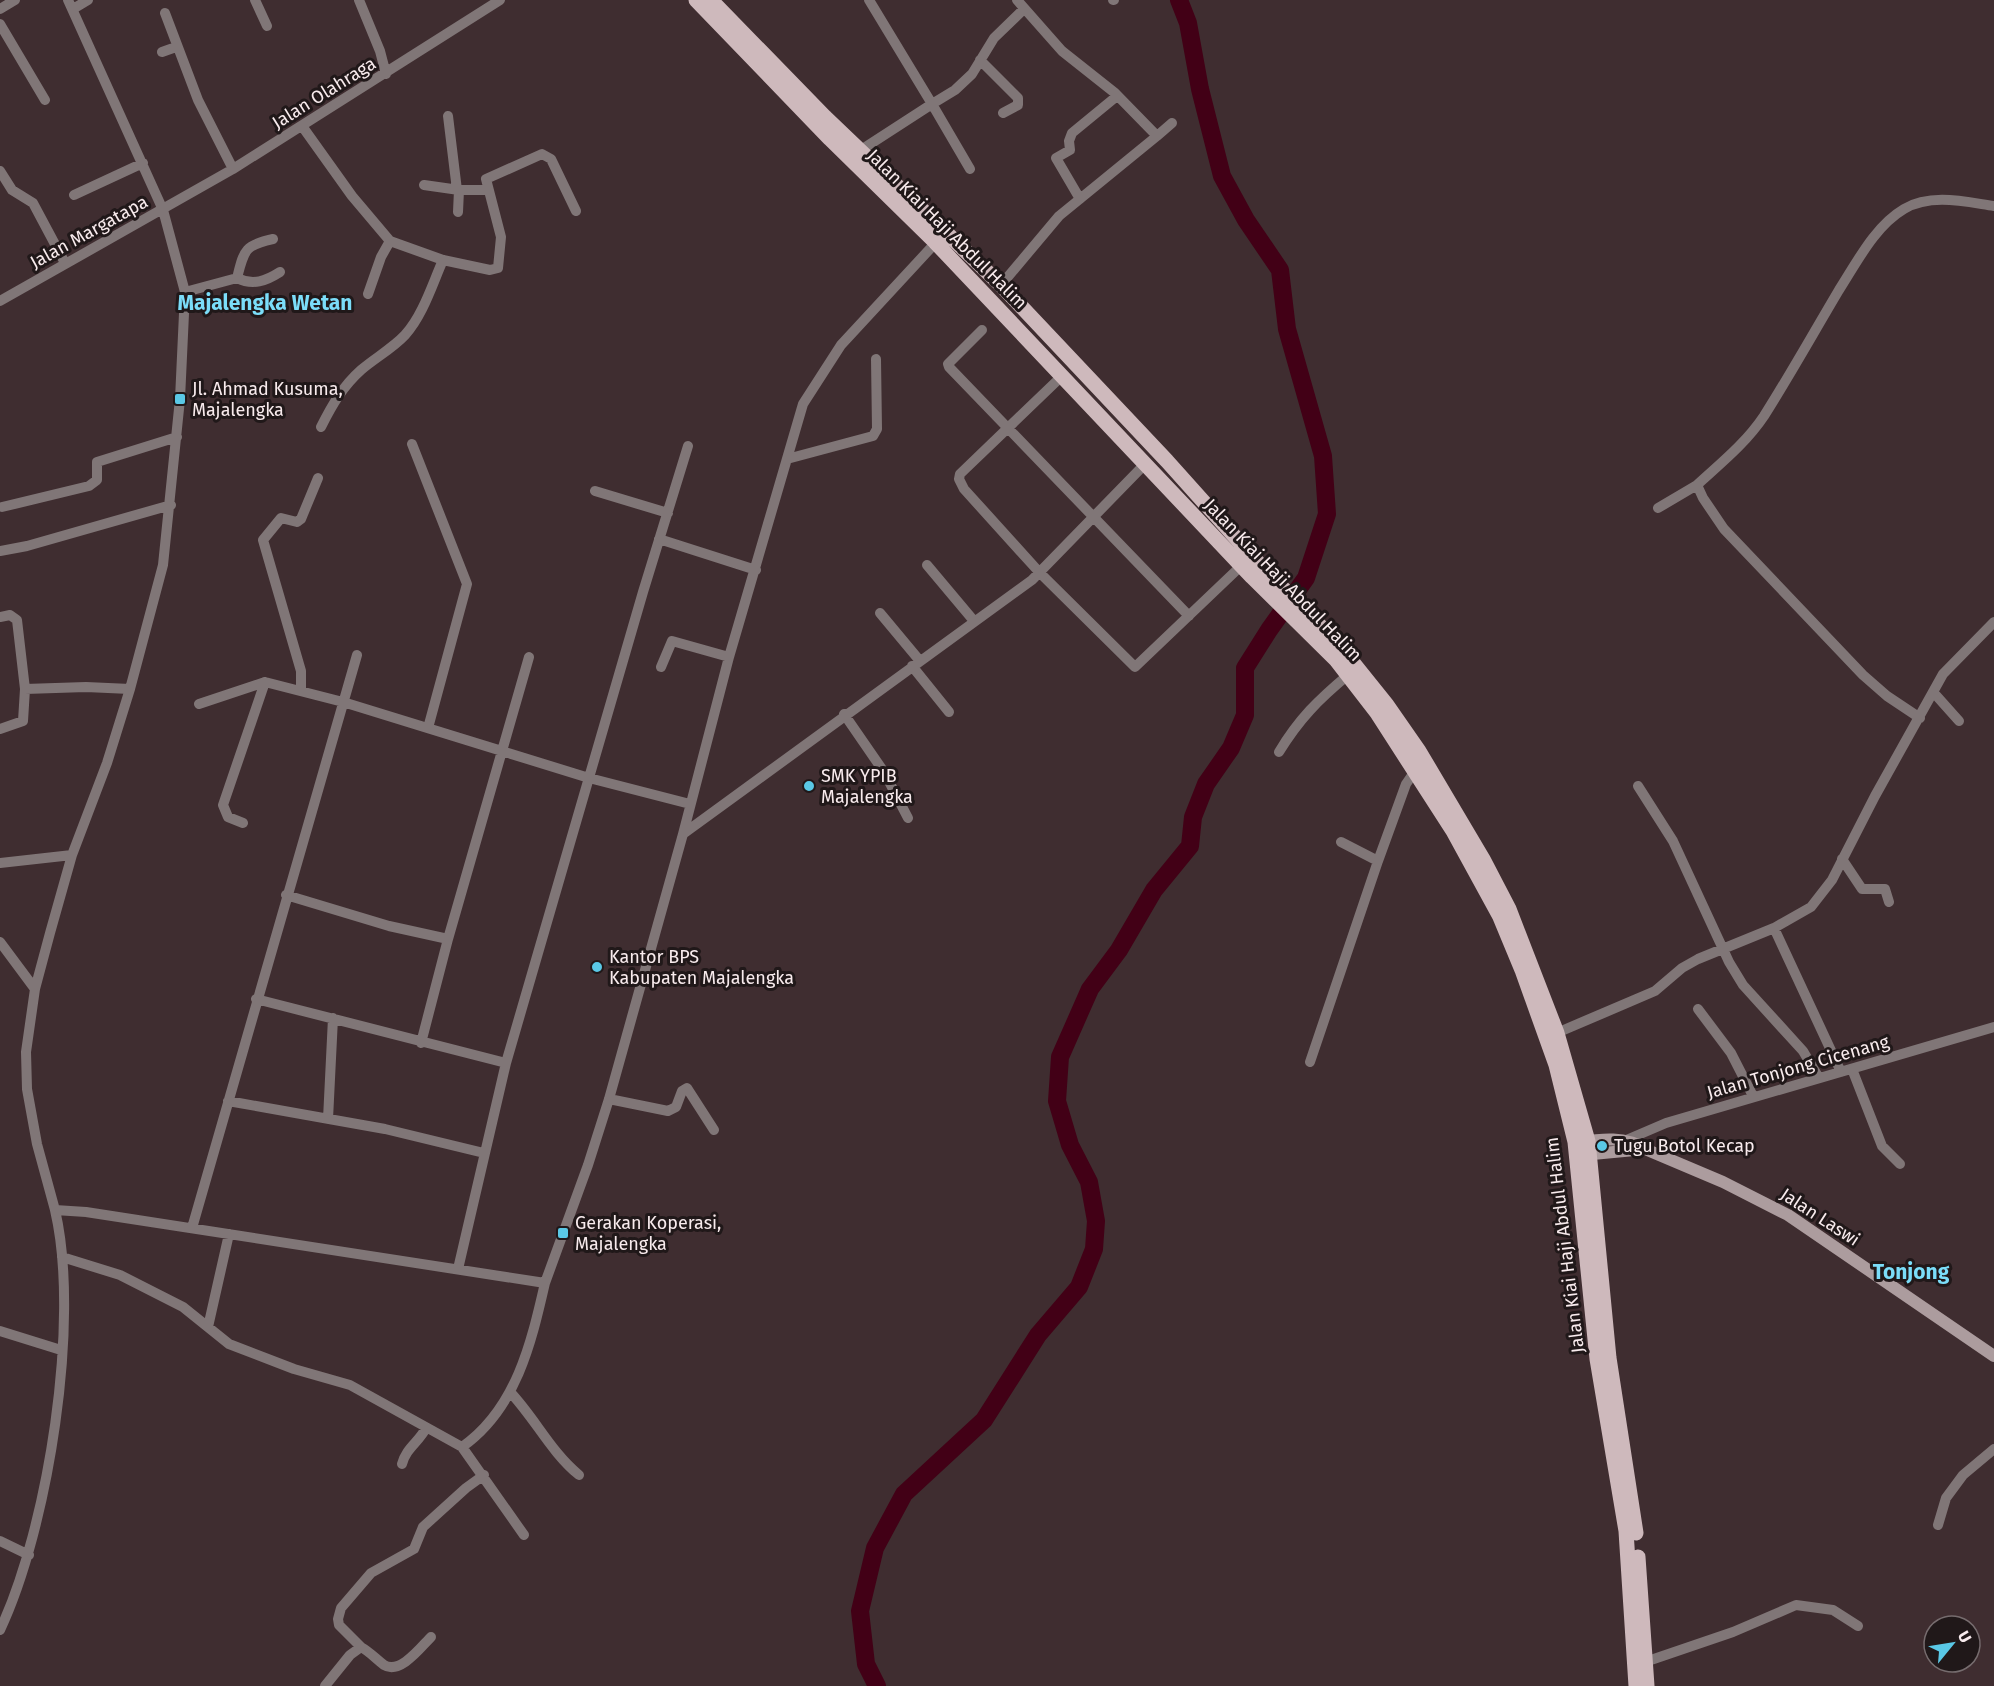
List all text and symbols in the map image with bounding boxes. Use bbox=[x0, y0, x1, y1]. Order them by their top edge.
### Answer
street label: Jalan Olahraga bbox=[268, 52, 380, 134]
street label: Jalan Kiai Haji Abdul Halim bbox=[862, 144, 1032, 314]
street label: Jalan Margatapa bbox=[26, 191, 152, 273]
district label: Majalengka Wetan bbox=[178, 290, 352, 316]
place label: Jl. Ahmad Kusuma, Majalengka bbox=[192, 378, 343, 421]
marker: Jl. Ahmad Kusuma, Majalengka bbox=[173, 392, 187, 406]
street label: Jalan Kiai Haji Abdul Halim bbox=[1200, 494, 1366, 666]
place label: SMK YPIB Majalengka bbox=[821, 765, 913, 808]
marker: SMK YPIB Majalengka bbox=[802, 779, 816, 793]
place label: Kantor BPS Kabupaten Majalengka bbox=[609, 946, 794, 989]
marker: Kantor BPS Kabupaten Majalengka bbox=[590, 960, 604, 974]
street label: Jalan Tonjong Cicenang bbox=[1704, 1030, 1892, 1104]
place label: Tugu Botol Kecap bbox=[1614, 1135, 1755, 1157]
street label: Jalan Kiai Haji Abdul Halim bbox=[1541, 1136, 1589, 1354]
marker: Tugu Botol Kecap bbox=[1595, 1139, 1609, 1153]
street label: Jalan Laswi bbox=[1776, 1183, 1864, 1251]
place label: Gerakan Koperasi, Majalengka bbox=[575, 1212, 721, 1255]
marker: Gerakan Koperasi, Majalengka bbox=[556, 1226, 570, 1240]
district label: Tonjong bbox=[1873, 1259, 1950, 1285]
north arrow bbox=[1922, 1614, 1982, 1674]
text: U bbox=[1954, 1627, 1975, 1646]

